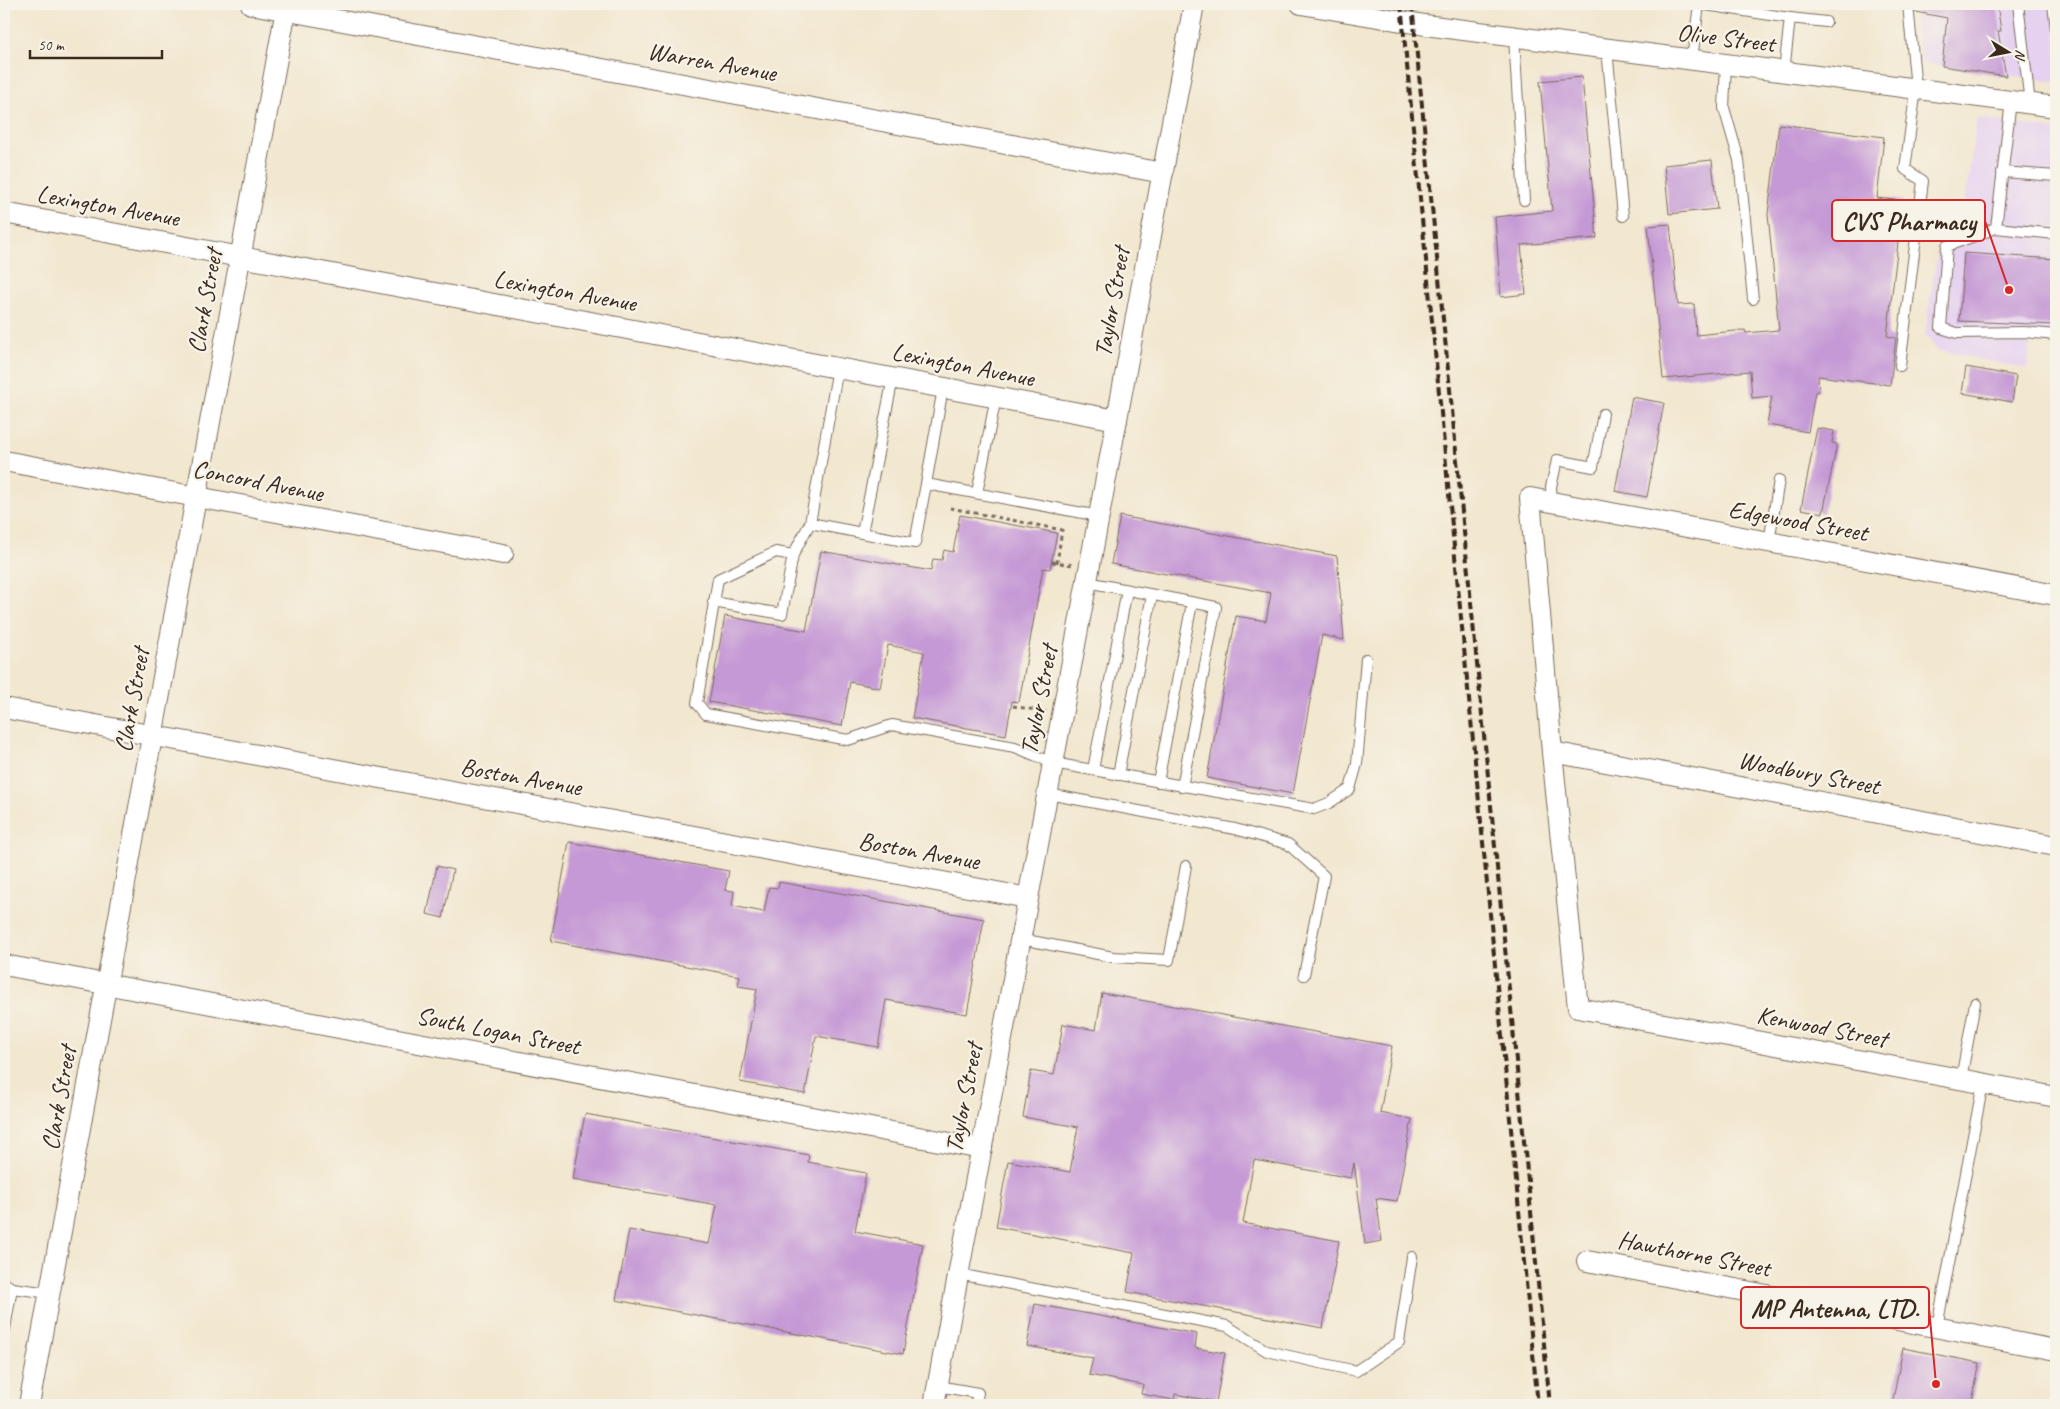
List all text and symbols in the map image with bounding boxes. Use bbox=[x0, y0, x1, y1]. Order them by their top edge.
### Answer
street label: Olive Street bbox=[1675, 16, 1779, 60]
scale bar bbox=[30, 28, 162, 60]
north arrow bbox=[1982, 28, 2032, 78]
street label: Warren Avenue bbox=[645, 35, 781, 89]
text: 50 m bbox=[38, 36, 65, 55]
text: N bbox=[2011, 48, 2029, 62]
street label: Lexington Avenue bbox=[34, 178, 184, 235]
callout: CVS Pharmacy bbox=[1832, 200, 1985, 241]
text: CVS Pharmacy bbox=[1842, 205, 1978, 238]
street label: Taylor Street bbox=[1087, 241, 1138, 359]
street label: Clark Street bbox=[180, 243, 231, 356]
street label: Lexington Avenue bbox=[491, 263, 641, 320]
street label: Lexington Avenue bbox=[889, 336, 1039, 395]
street label: Concord Avenue bbox=[190, 453, 328, 510]
street label: Edgewood Street bbox=[1726, 493, 1873, 549]
street label: Taylor Street bbox=[1013, 639, 1066, 757]
street label: Clark Street bbox=[107, 642, 158, 755]
street label: Woodbury Street bbox=[1736, 744, 1885, 803]
street label: Boston Avenue bbox=[458, 751, 586, 804]
street label: Boston Avenue bbox=[856, 825, 984, 878]
street label: South Logan Street bbox=[414, 999, 585, 1063]
street label: Kenwood Street bbox=[1754, 999, 1893, 1056]
street label: Taylor Street bbox=[938, 1037, 991, 1155]
street label: Clark Street bbox=[34, 1040, 85, 1153]
street label: Hawthorne Street bbox=[1615, 1224, 1776, 1285]
callout: MP Antenna, LTD. bbox=[1741, 1287, 1929, 1328]
text: MP Antenna, LTD. bbox=[1751, 1292, 1920, 1325]

